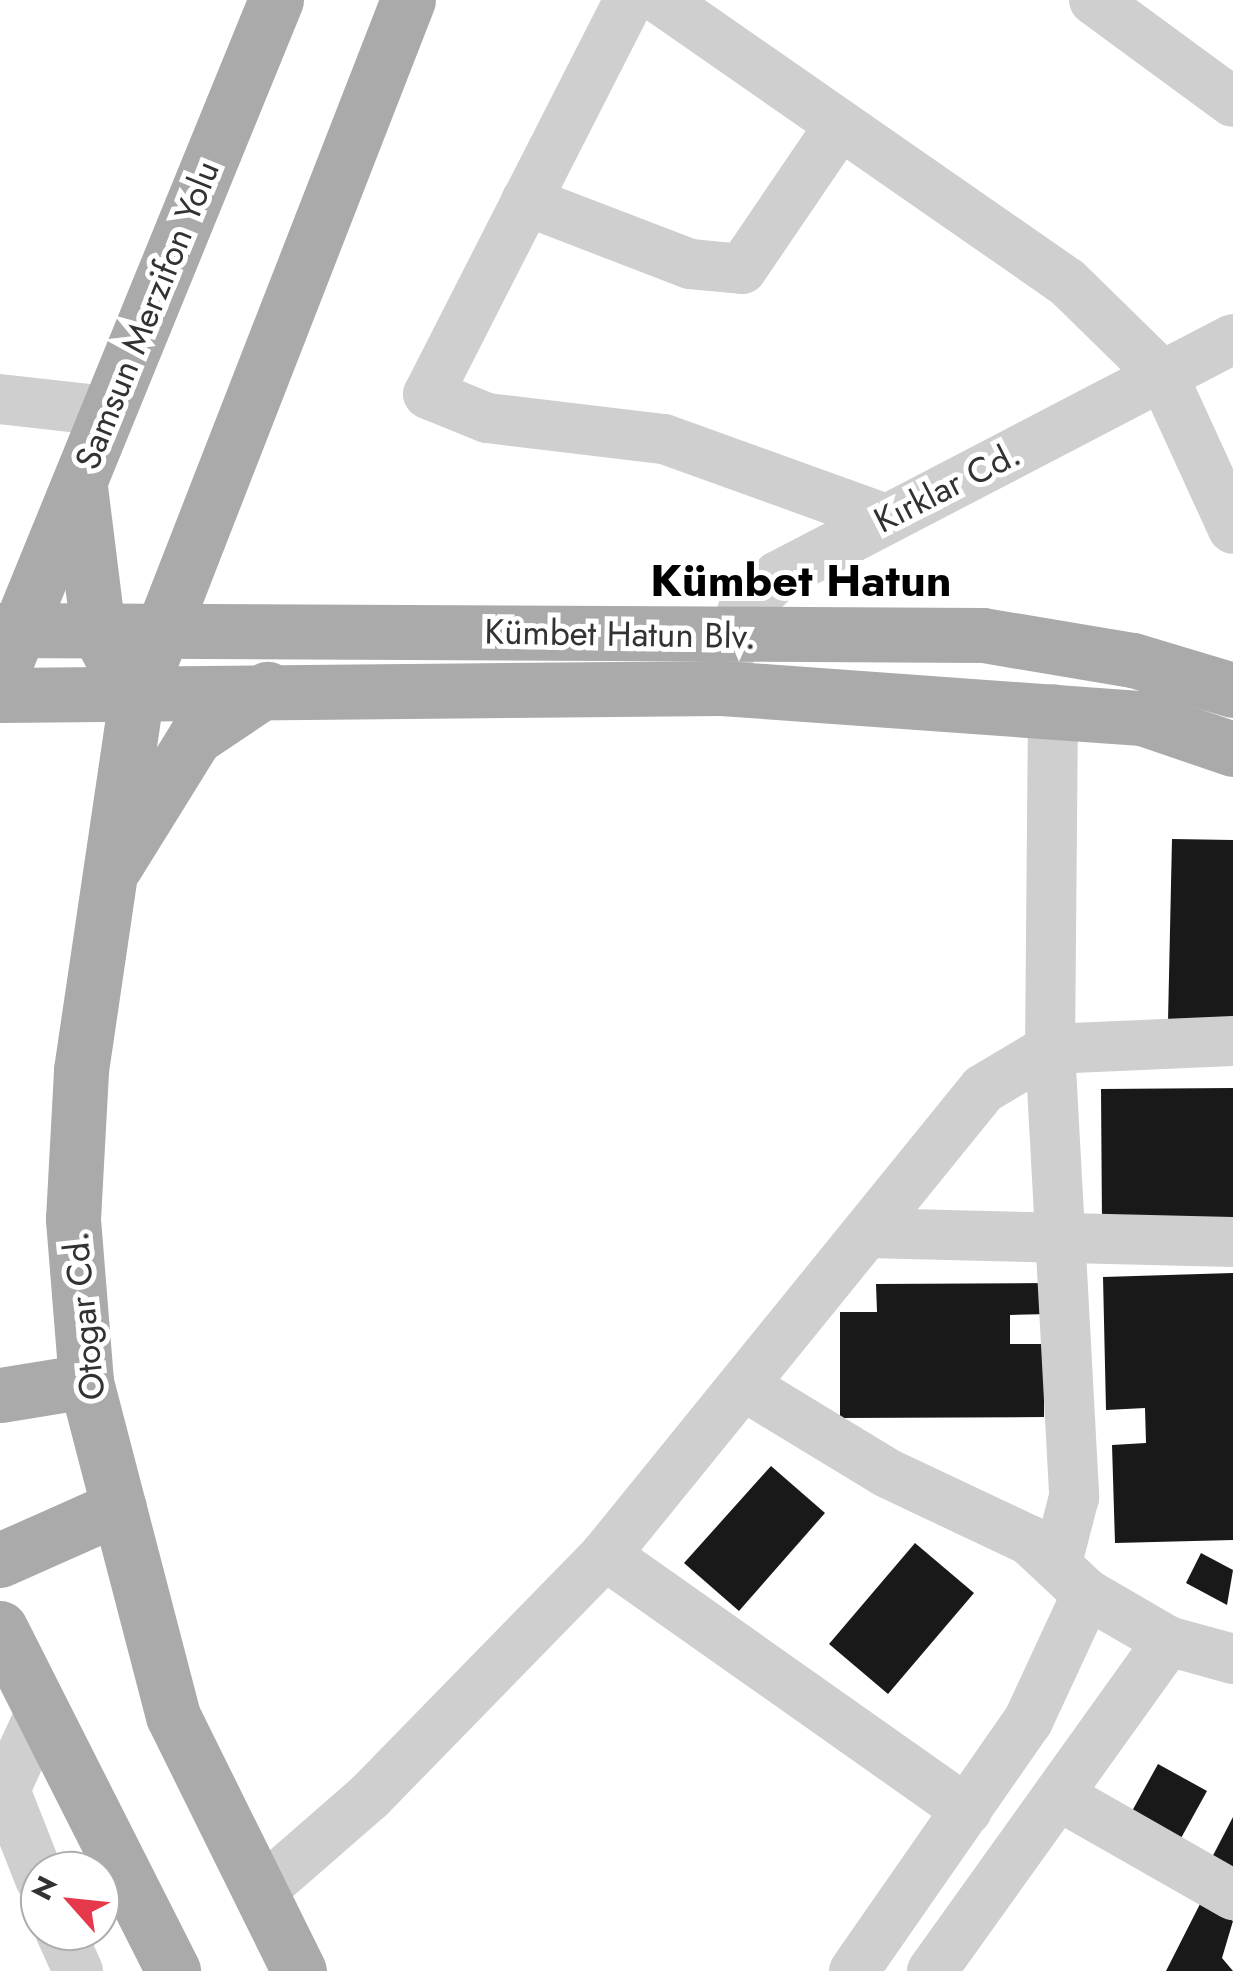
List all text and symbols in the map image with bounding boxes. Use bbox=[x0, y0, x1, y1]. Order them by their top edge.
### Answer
street label: Samsun Merzifon Yolu bbox=[66, 155, 228, 475]
street label: Kırklar Cd. bbox=[867, 432, 1027, 542]
district label: Kümbet Hatun bbox=[650, 554, 952, 608]
street label: Kümbet Hatun Blv. bbox=[484, 611, 756, 657]
street label: Otogar Cd. bbox=[54, 1230, 114, 1402]
north arrow bbox=[20, 1851, 120, 1951]
text: N bbox=[21, 1869, 68, 1907]

